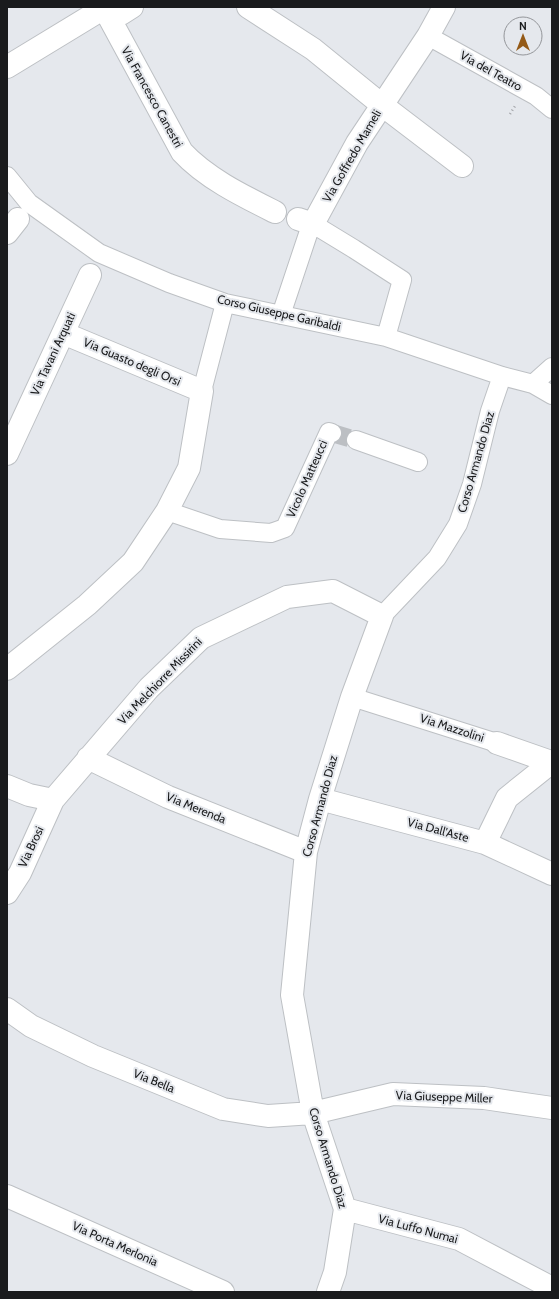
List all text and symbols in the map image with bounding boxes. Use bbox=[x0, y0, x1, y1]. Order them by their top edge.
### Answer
north arrow bbox=[503, 16, 543, 56]
text: N bbox=[519, 19, 527, 33]
street label: Via Francesco Canestri bbox=[118, 44, 186, 150]
street label: Via del Teatro bbox=[458, 47, 525, 94]
street label: Via Goffredo Mameli bbox=[319, 107, 384, 205]
street label: Corso Giuseppe Garibaldi bbox=[216, 291, 342, 334]
street label: Via Tavani Arquati bbox=[27, 310, 78, 398]
street label: Via Guasto degli Orsi bbox=[81, 334, 183, 389]
street label: Corso Armando Diaz bbox=[454, 409, 497, 514]
street label: Vicolo Matteucci bbox=[283, 438, 330, 520]
street label: Via Melchiorre Missirini bbox=[114, 634, 205, 727]
street label: Via Mazzolini bbox=[418, 710, 486, 745]
street label: Corso Armando Diaz bbox=[299, 753, 340, 858]
street label: Via Merenda bbox=[164, 789, 229, 826]
street label: Via Dall'Aste bbox=[406, 814, 470, 845]
street label: Via Brosi bbox=[15, 824, 47, 870]
street label: Via Bella bbox=[131, 1065, 177, 1096]
street label: Via Giuseppe Miller bbox=[395, 1087, 493, 1106]
street label: Corso Armando Diaz bbox=[306, 1106, 351, 1210]
street label: Via Luffo Numai bbox=[377, 1211, 459, 1246]
street label: Via Porta Merlonia bbox=[70, 1218, 161, 1269]

